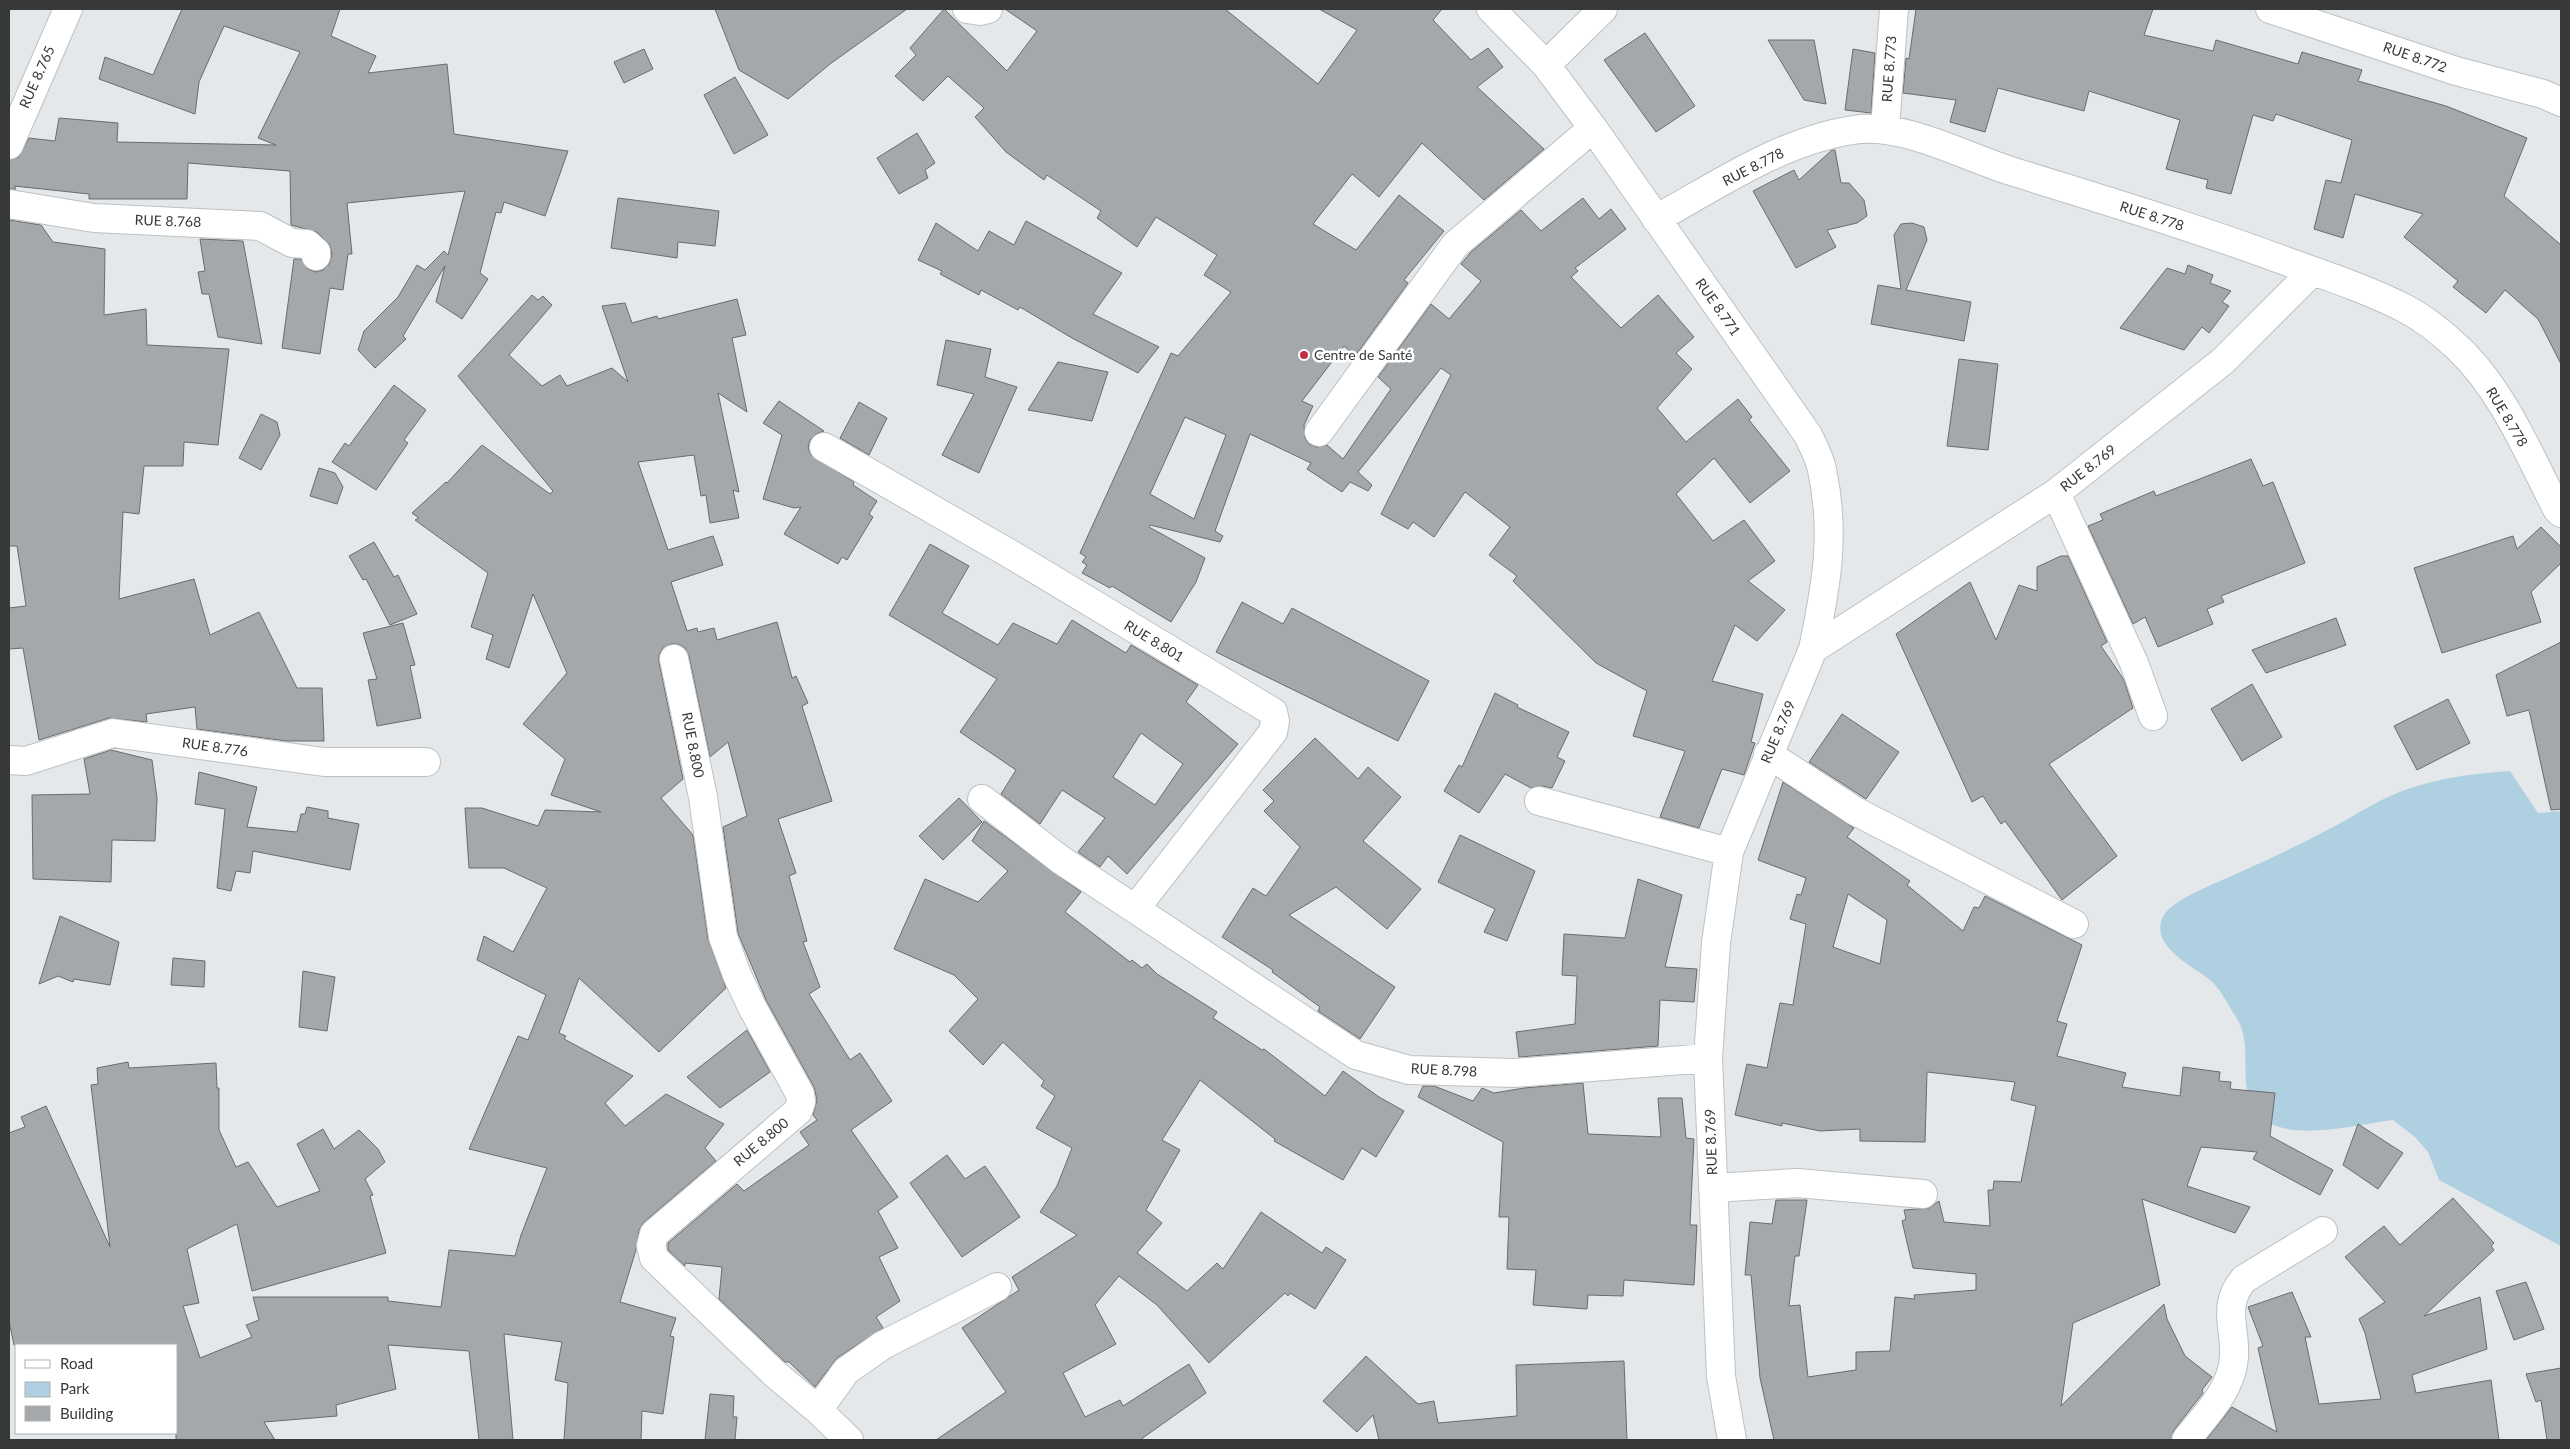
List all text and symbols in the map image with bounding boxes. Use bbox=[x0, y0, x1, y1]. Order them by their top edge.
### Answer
street label: RUE 8.773 bbox=[1878, 35, 1899, 103]
street label: RUE 8.772 bbox=[2381, 38, 2449, 75]
street label: RUE 8.765 bbox=[15, 43, 58, 111]
street label: RUE 8.778 bbox=[1719, 144, 1786, 189]
street label: RUE 8.778 bbox=[2118, 197, 2186, 234]
street label: RUE 8.768 bbox=[135, 211, 202, 230]
street label: RUE 8.771 bbox=[1692, 275, 1744, 339]
place label: Centre de Santé bbox=[1314, 346, 1412, 363]
marker: Centre de Santé bbox=[1298, 349, 1310, 361]
street label: RUE 8.778 bbox=[2483, 384, 2532, 450]
street label: RUE 8.769 bbox=[2056, 440, 2119, 495]
street label: RUE 8.801 bbox=[1121, 616, 1187, 665]
street label: RUE 8.769 bbox=[1757, 698, 1798, 766]
street label: RUE 8.800 bbox=[679, 711, 708, 779]
street label: RUE 8.776 bbox=[181, 733, 249, 760]
street label: RUE 8.798 bbox=[1410, 1059, 1478, 1080]
street label: RUE 8.769 bbox=[1701, 1109, 1720, 1176]
street label: RUE 8.800 bbox=[730, 1114, 792, 1169]
legend bbox=[15, 1344, 178, 1434]
text: Road bbox=[60, 1354, 93, 1372]
text: Park bbox=[60, 1379, 90, 1397]
text: Building bbox=[60, 1404, 113, 1422]

